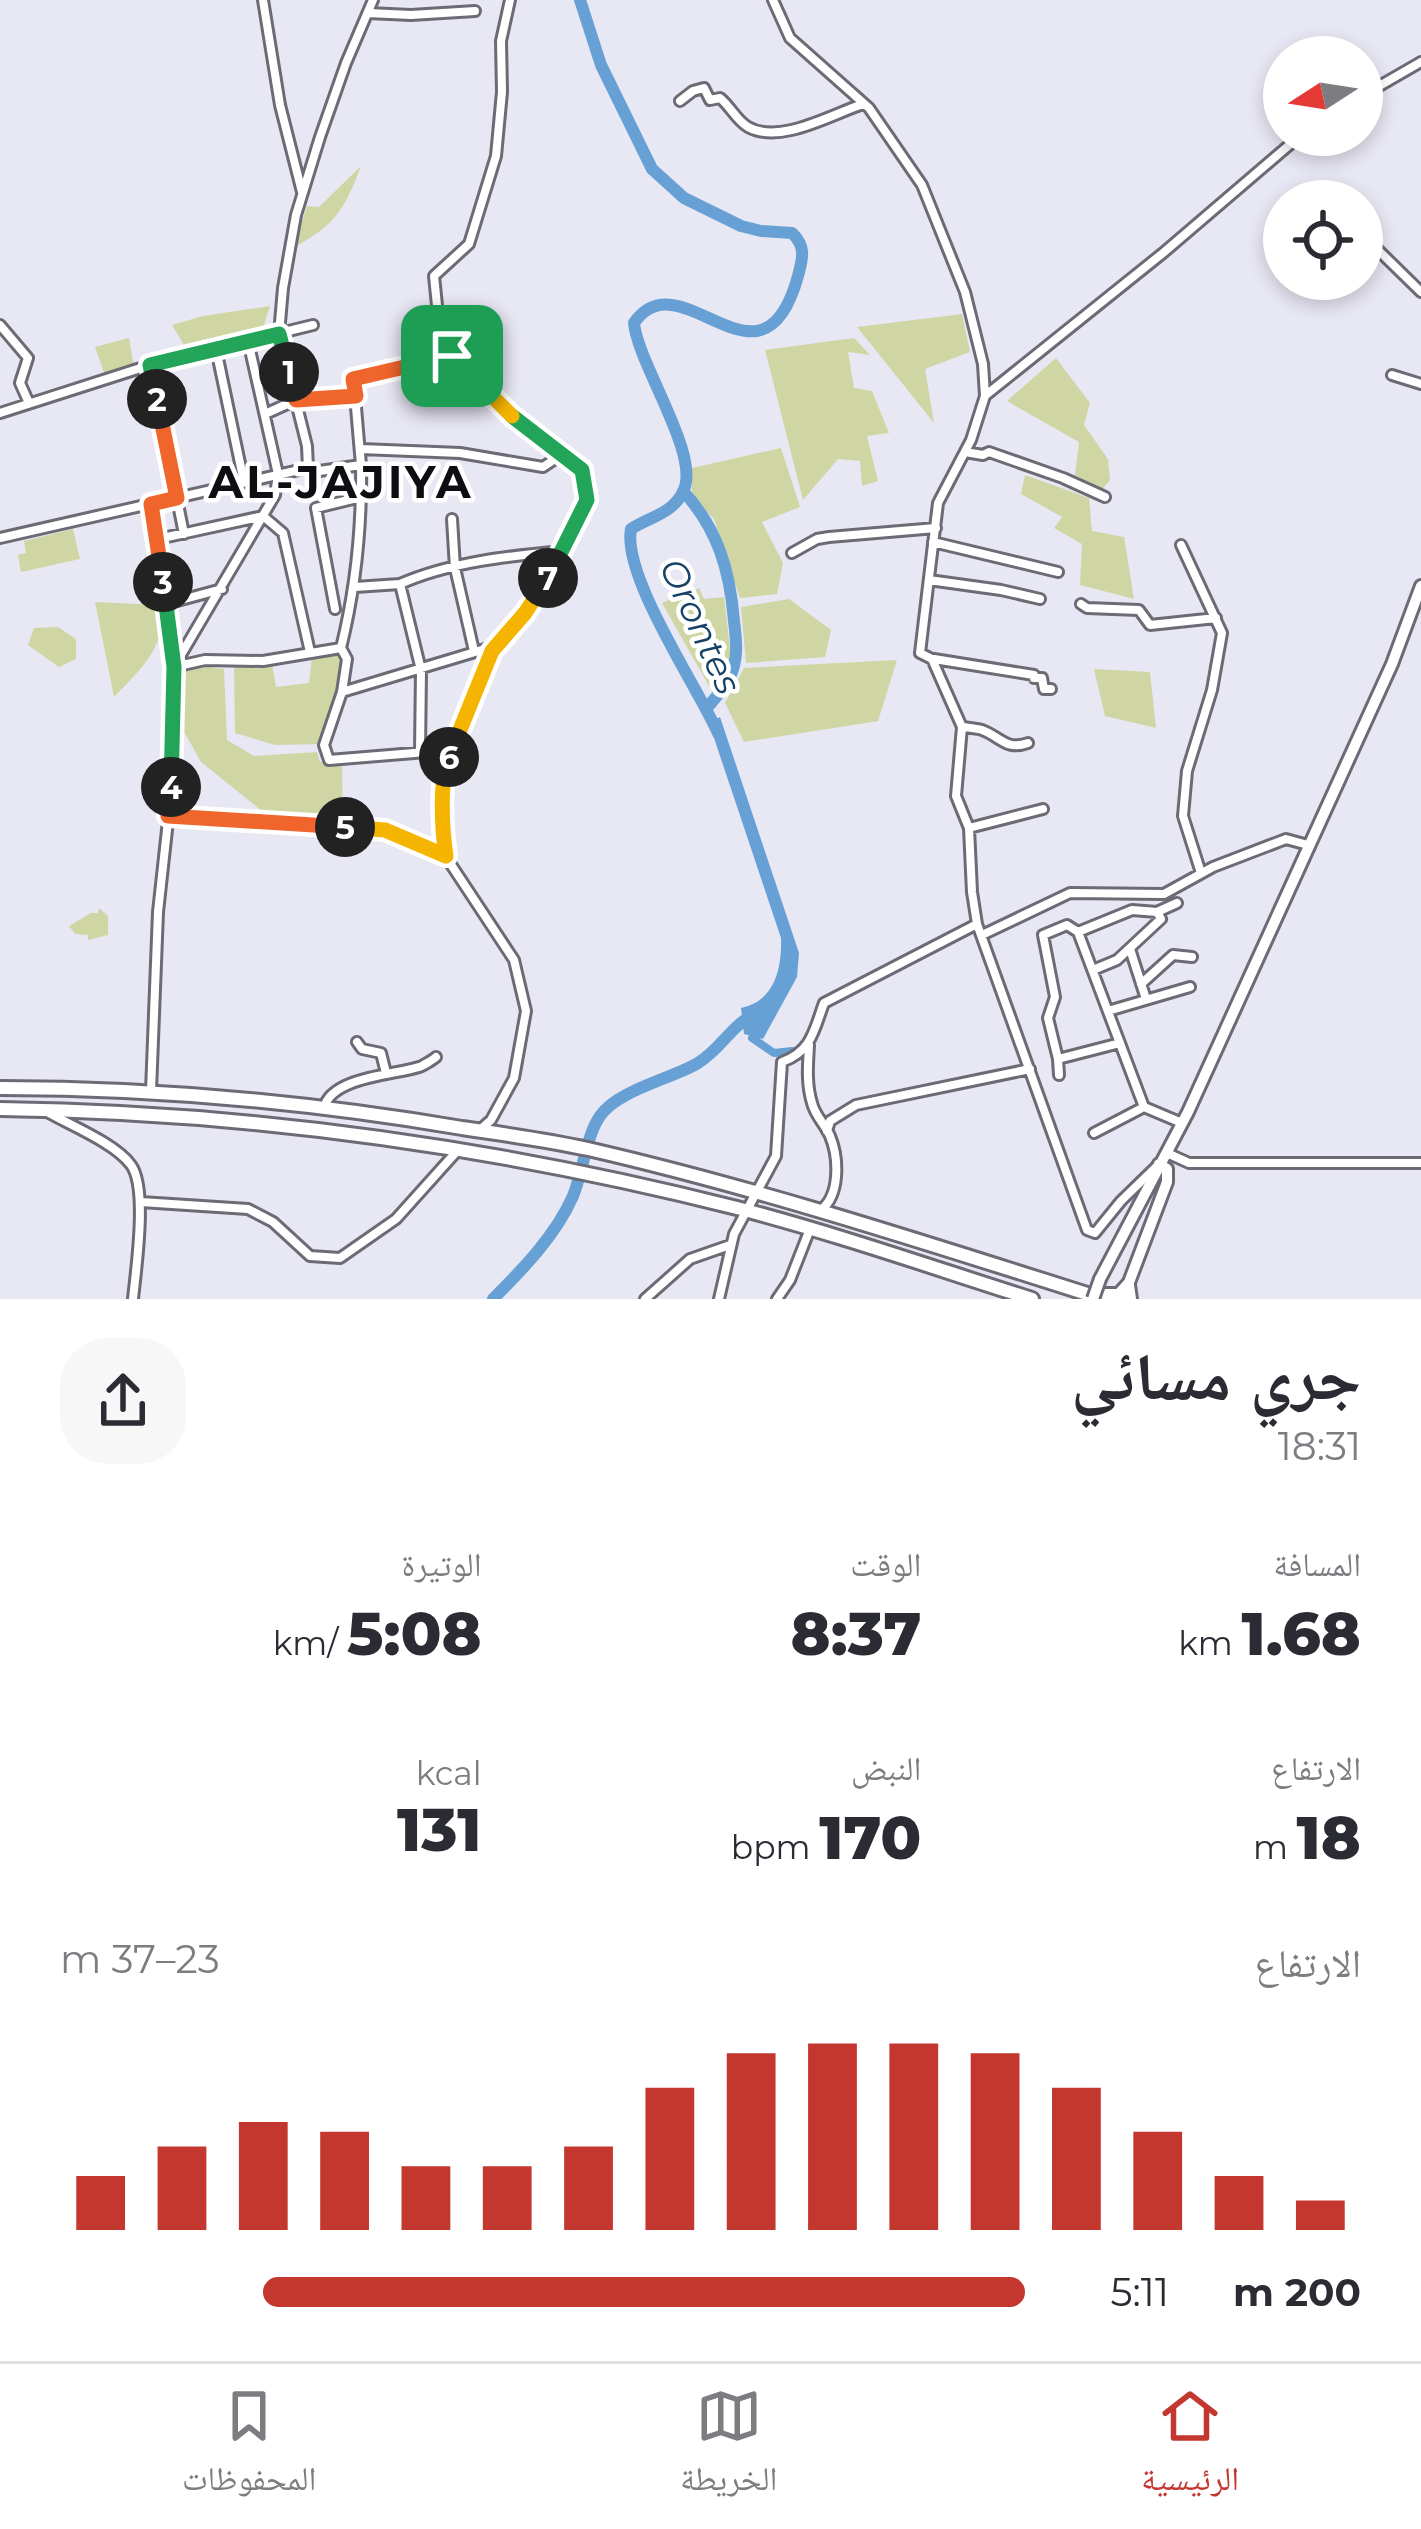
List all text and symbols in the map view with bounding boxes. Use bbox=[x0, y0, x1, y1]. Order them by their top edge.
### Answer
north arrow bbox=[1263, 36, 1383, 156]
map controls bbox=[1263, 36, 1383, 300]
button: locate bbox=[1263, 180, 1383, 300]
pin bbox=[401, 305, 503, 407]
icon: arrive bbox=[419, 323, 485, 389]
pin: 1 bbox=[259, 342, 319, 402]
text: 1 bbox=[283, 352, 295, 392]
pin: 2 bbox=[127, 369, 187, 429]
text: 2 bbox=[147, 379, 167, 419]
district label: AL-JAJIYA bbox=[207, 454, 474, 509]
pin: 7 bbox=[518, 548, 578, 608]
water label: Orontes bbox=[651, 551, 751, 701]
pin: 3 bbox=[133, 552, 193, 612]
text: 7 bbox=[538, 558, 558, 598]
text: 3 bbox=[153, 562, 173, 602]
pin: 6 bbox=[419, 727, 479, 787]
text: 6 bbox=[438, 737, 460, 777]
pin: 4 bbox=[141, 757, 201, 817]
text: 4 bbox=[160, 767, 182, 807]
pin: 5 bbox=[315, 797, 375, 857]
text: 5 bbox=[335, 807, 355, 847]
text: جري مسائي bbox=[1071, 1336, 1361, 1417]
button: share bbox=[60, 1338, 186, 1464]
text: 18:31 bbox=[1278, 1422, 1361, 1470]
text: الوتيرة bbox=[401, 1544, 482, 1584]
text: الوقت bbox=[850, 1544, 921, 1584]
text: المسافة bbox=[1274, 1544, 1361, 1584]
text: 5:08 bbox=[347, 1597, 482, 1670]
text: 8:37 bbox=[791, 1597, 921, 1670]
text: 1.68 bbox=[1241, 1597, 1361, 1670]
text: /km bbox=[273, 1623, 347, 1663]
text: km bbox=[1178, 1623, 1241, 1663]
text: النبض bbox=[851, 1748, 921, 1788]
text: الارتفاع bbox=[1271, 1748, 1361, 1788]
text: kcal bbox=[416, 1753, 482, 1793]
text: 131 bbox=[397, 1793, 482, 1866]
text: 170 bbox=[819, 1801, 921, 1874]
text: 18 bbox=[1297, 1801, 1361, 1874]
text: bpm bbox=[731, 1827, 819, 1867]
text: m bbox=[1253, 1827, 1297, 1867]
text: 23–37 m bbox=[60, 1935, 220, 1983]
text: الارتفاع bbox=[1255, 1939, 1361, 1987]
text: 5:11 bbox=[1110, 2268, 1169, 2316]
text: 200 m bbox=[1233, 2268, 1361, 2316]
tab: المحفوظات bbox=[182, 2383, 316, 2511]
tab: الخريطة bbox=[680, 2383, 777, 2511]
tab: الرئيسية bbox=[1141, 2383, 1239, 2511]

